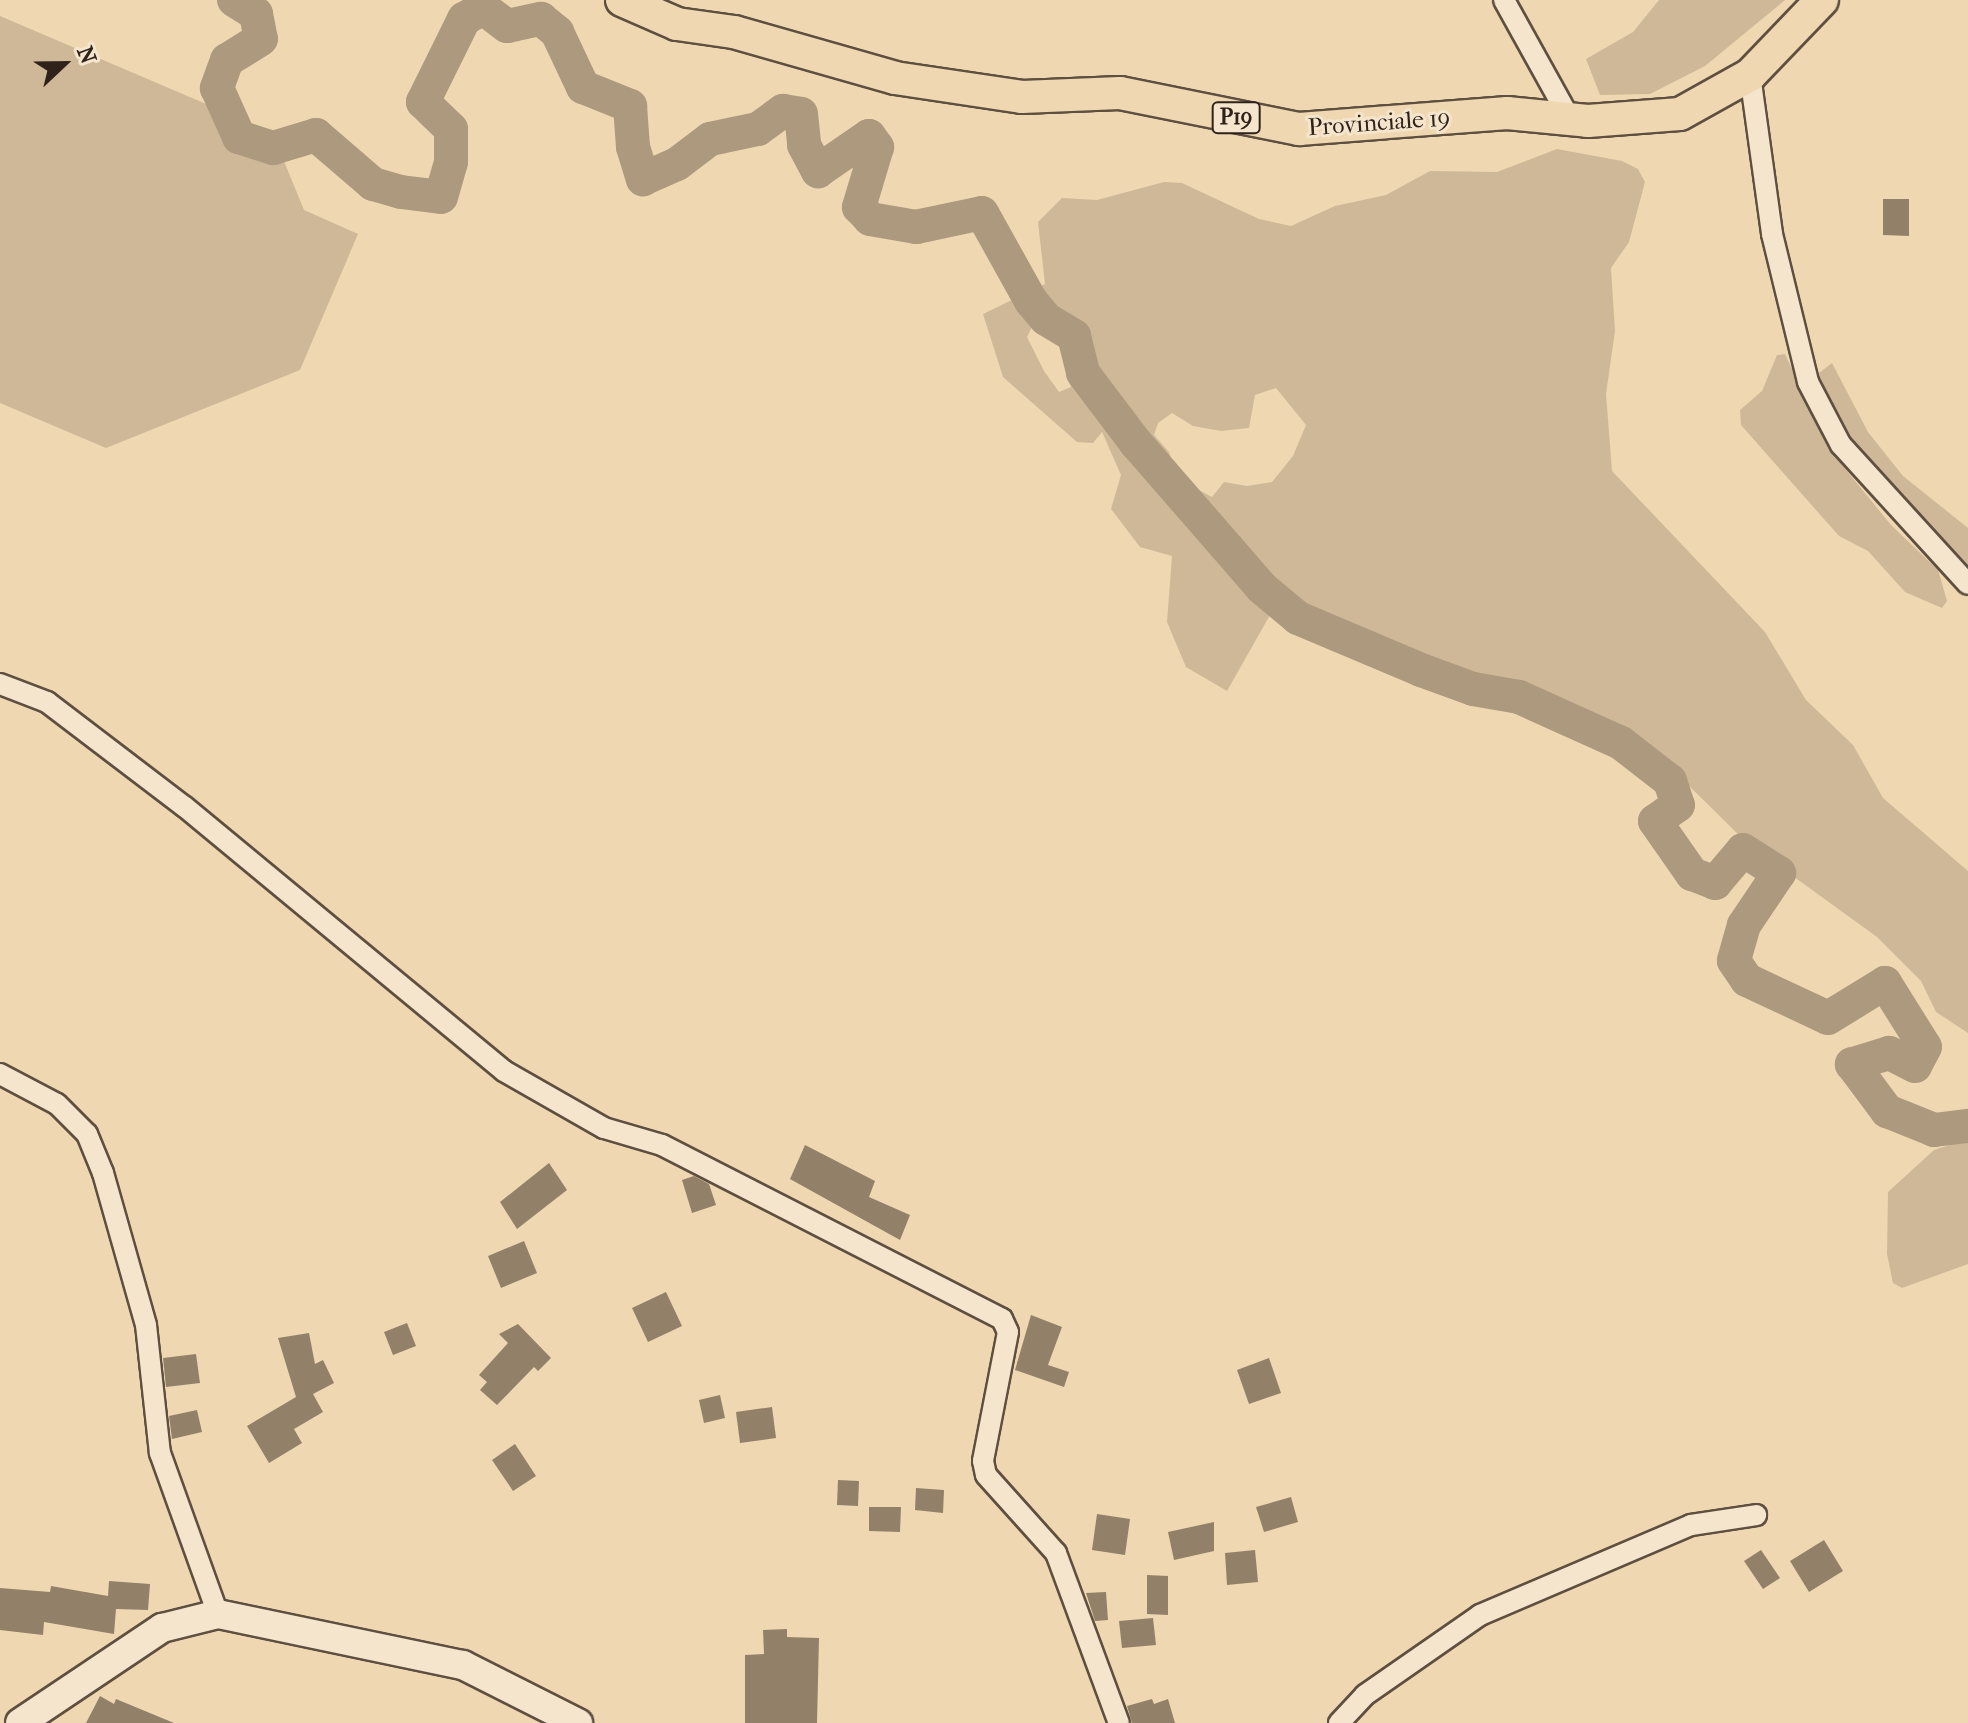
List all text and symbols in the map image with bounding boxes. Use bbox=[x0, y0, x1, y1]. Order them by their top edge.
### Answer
north arrow bbox=[24, 24, 104, 104]
text: N bbox=[71, 42, 101, 68]
road number: P19 bbox=[1210, 100, 1262, 136]
street label: Provinciale 19 bbox=[1307, 104, 1451, 142]

